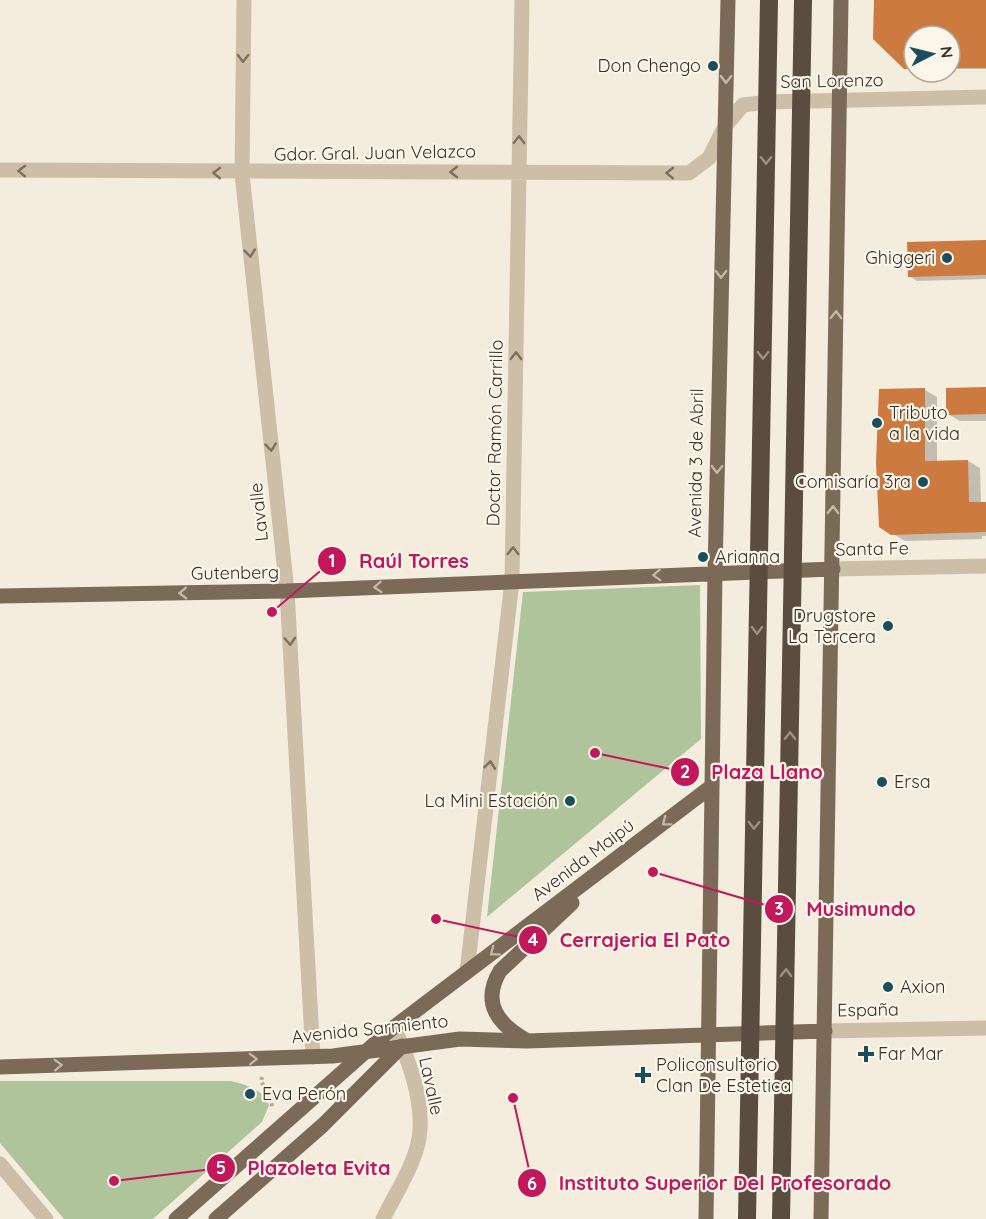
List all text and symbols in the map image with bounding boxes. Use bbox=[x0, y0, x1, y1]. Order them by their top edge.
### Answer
north arrow bbox=[902, 24, 962, 84]
text: N bbox=[936, 45, 958, 59]
one-way arrow bbox=[237, 54, 249, 63]
place label: Don Chengo bbox=[597, 54, 701, 77]
marker: Don Chengo bbox=[706, 59, 720, 73]
street label: San Lorenzo bbox=[780, 68, 884, 93]
one-way arrow bbox=[720, 75, 732, 84]
one-way arrow bbox=[513, 135, 526, 144]
street label: Gdor. Gral. Juan Velazco bbox=[274, 139, 476, 166]
one-way arrow bbox=[760, 156, 773, 165]
one-way arrow bbox=[18, 165, 27, 177]
one-way arrow bbox=[450, 165, 459, 178]
one-way arrow bbox=[213, 167, 222, 179]
one-way arrow bbox=[666, 167, 675, 179]
place label: Ghiggeri bbox=[865, 246, 935, 269]
one-way arrow bbox=[244, 248, 256, 258]
marker: Ghiggeri bbox=[940, 251, 954, 265]
one-way arrow bbox=[715, 270, 728, 279]
one-way arrow bbox=[830, 311, 842, 320]
street label: Doctor Ramón Carrillo bbox=[481, 339, 508, 527]
one-way arrow bbox=[510, 351, 522, 360]
one-way arrow bbox=[756, 351, 769, 360]
street label: Avenida 3 de Abril bbox=[683, 388, 708, 538]
place label: Tributo a la vida bbox=[889, 401, 960, 445]
marker: Tributo a la vida bbox=[870, 416, 884, 430]
one-way arrow bbox=[264, 442, 277, 451]
one-way arrow bbox=[711, 465, 724, 474]
place label: Comisaría 3ra bbox=[795, 470, 911, 493]
marker: Comisaría 3ra bbox=[916, 475, 930, 489]
street label: Lavalle bbox=[244, 482, 273, 543]
one-way arrow bbox=[827, 506, 840, 515]
street label: Santa Fe bbox=[835, 536, 909, 561]
callout: Raúl Torres bbox=[317, 542, 481, 580]
place label: Arianna bbox=[715, 545, 780, 568]
one-way arrow bbox=[507, 546, 519, 555]
text: Raúl Torres bbox=[359, 548, 469, 573]
text: 1 bbox=[328, 549, 336, 572]
marker: Arianna bbox=[696, 550, 710, 564]
street label: Gutenberg bbox=[191, 560, 279, 585]
one-way arrow bbox=[652, 568, 661, 581]
one-way arrow bbox=[373, 581, 382, 594]
one-way arrow bbox=[179, 587, 188, 599]
place label: Drugstore La Tercera bbox=[788, 604, 876, 648]
marker: Drugstore La Tercera bbox=[881, 619, 895, 633]
one-way arrow bbox=[751, 626, 764, 635]
one-way arrow bbox=[283, 637, 296, 646]
one-way arrow bbox=[784, 732, 796, 741]
callout: Plaza Llano bbox=[670, 753, 835, 791]
text: Plaza Llano bbox=[711, 759, 823, 784]
text: 2 bbox=[680, 760, 690, 783]
one-way arrow bbox=[483, 761, 496, 770]
place label: Ersa bbox=[894, 770, 931, 793]
marker: Ersa bbox=[875, 775, 889, 789]
place label: La Mini Estación bbox=[425, 789, 558, 812]
marker: La Mini Estación bbox=[563, 794, 577, 808]
street label: Avenida Maipú bbox=[527, 814, 639, 906]
one-way arrow bbox=[661, 814, 672, 825]
one-way arrow bbox=[748, 821, 760, 830]
callout: Musimundo bbox=[764, 890, 927, 928]
text: Musimundo bbox=[806, 896, 916, 921]
text: 3 bbox=[774, 897, 784, 920]
callout: Cerrajeria El Pato bbox=[518, 921, 742, 959]
text: Cerrajeria El Pato bbox=[560, 927, 730, 952]
text: 4 bbox=[528, 928, 539, 951]
one-way arrow bbox=[489, 945, 500, 956]
one-way arrow bbox=[780, 969, 793, 978]
place label: Axion bbox=[900, 975, 946, 998]
marker: Axion bbox=[881, 980, 895, 994]
street label: España bbox=[837, 997, 899, 1022]
street label: Avenida Sarmiento bbox=[290, 1009, 449, 1048]
place label: Far Mar bbox=[878, 1042, 943, 1065]
marker: Far Mar bbox=[859, 1047, 873, 1061]
one-way arrow bbox=[249, 1053, 258, 1065]
place label: Policonsultorio Clan De Estetica bbox=[656, 1053, 791, 1097]
street label: Lavalle bbox=[414, 1055, 449, 1117]
one-way arrow bbox=[54, 1059, 63, 1072]
marker: Policonsultorio Clan De Estetica bbox=[634, 1066, 652, 1084]
place label: Eva Perón bbox=[262, 1082, 346, 1105]
marker: Eva Perón bbox=[243, 1087, 257, 1101]
callout: Plazoleta Evita bbox=[206, 1149, 403, 1187]
text: Plazoleta Evita bbox=[247, 1155, 391, 1180]
text: 5 bbox=[216, 1156, 226, 1179]
callout: Instituto Superior Del Profesorado bbox=[517, 1164, 903, 1202]
text: Instituto Superior Del Profesorado bbox=[559, 1170, 891, 1195]
text: 6 bbox=[527, 1172, 537, 1195]

